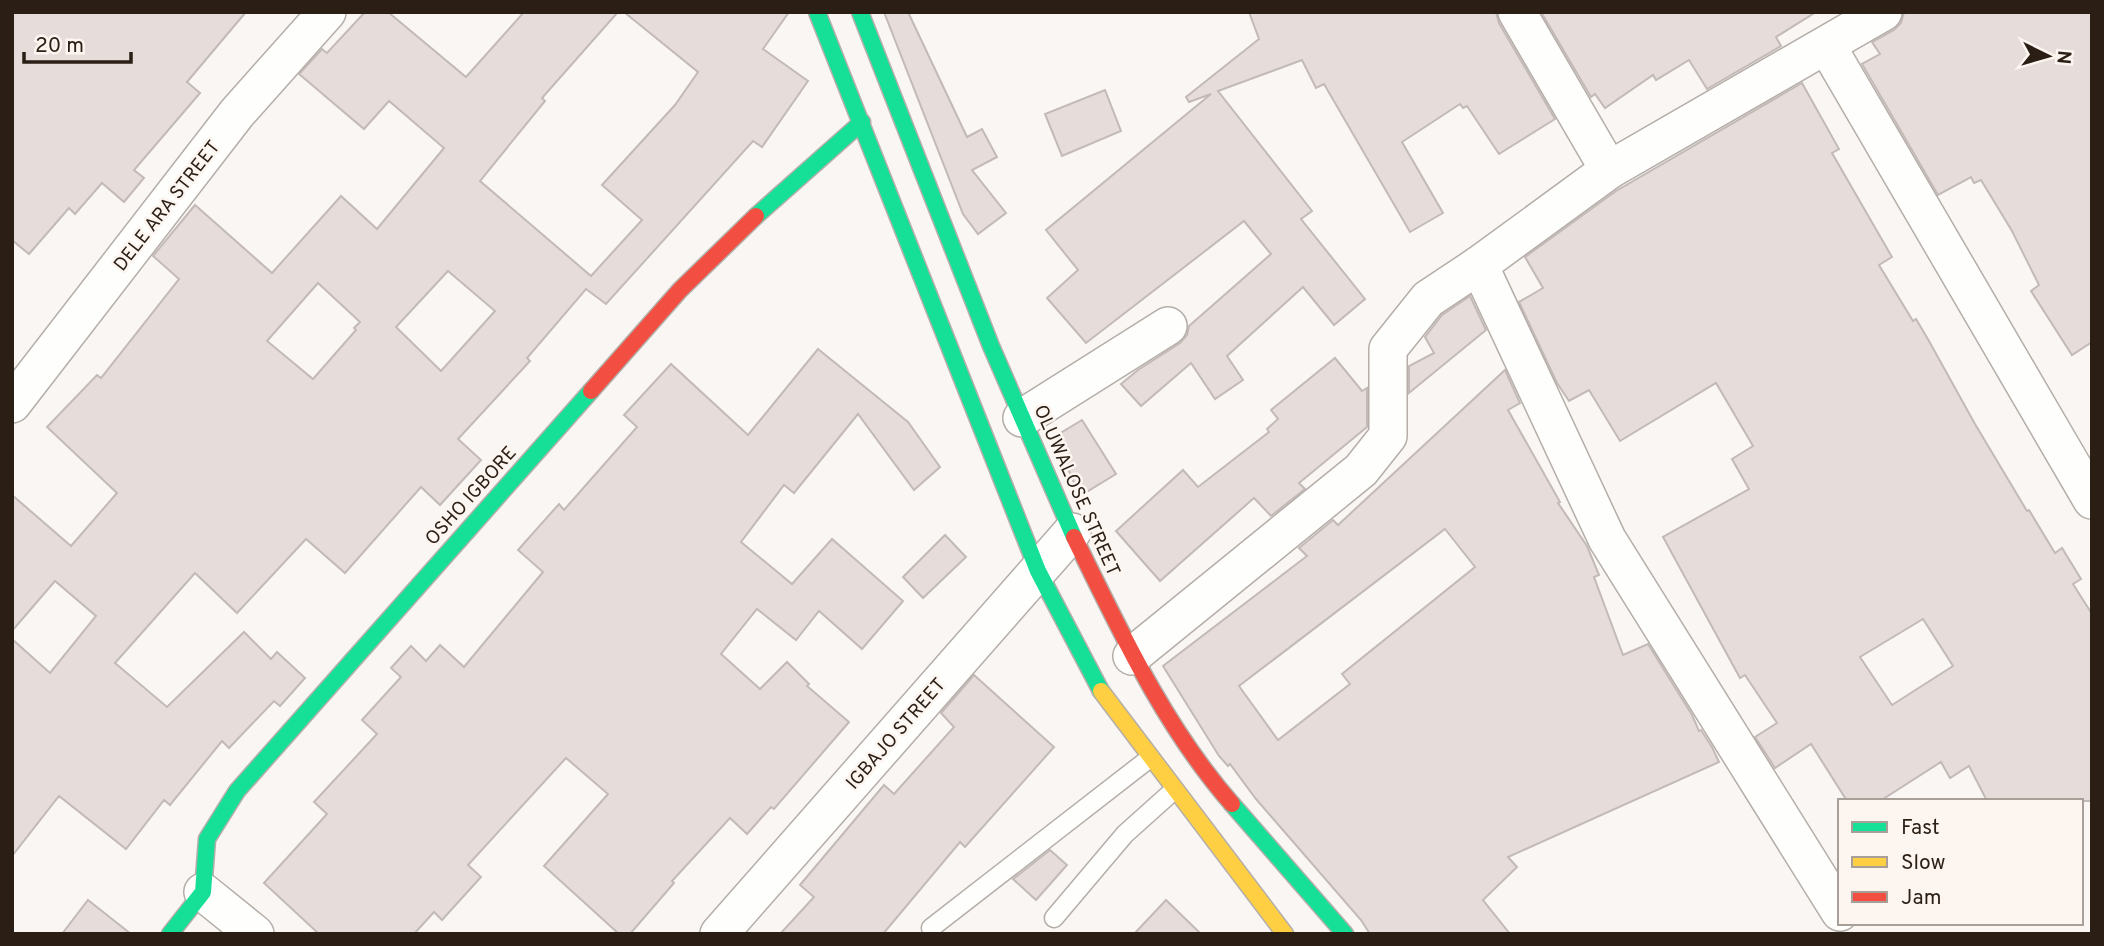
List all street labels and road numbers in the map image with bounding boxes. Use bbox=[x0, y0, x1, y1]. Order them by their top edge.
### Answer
street label: DELE ARA STREET bbox=[109, 136, 226, 276]
street label: OLUWALOSE STREET bbox=[1028, 401, 1125, 580]
street label: OSHO IGBORE bbox=[421, 442, 522, 551]
street label: IGBAJO STREET bbox=[841, 673, 952, 795]

